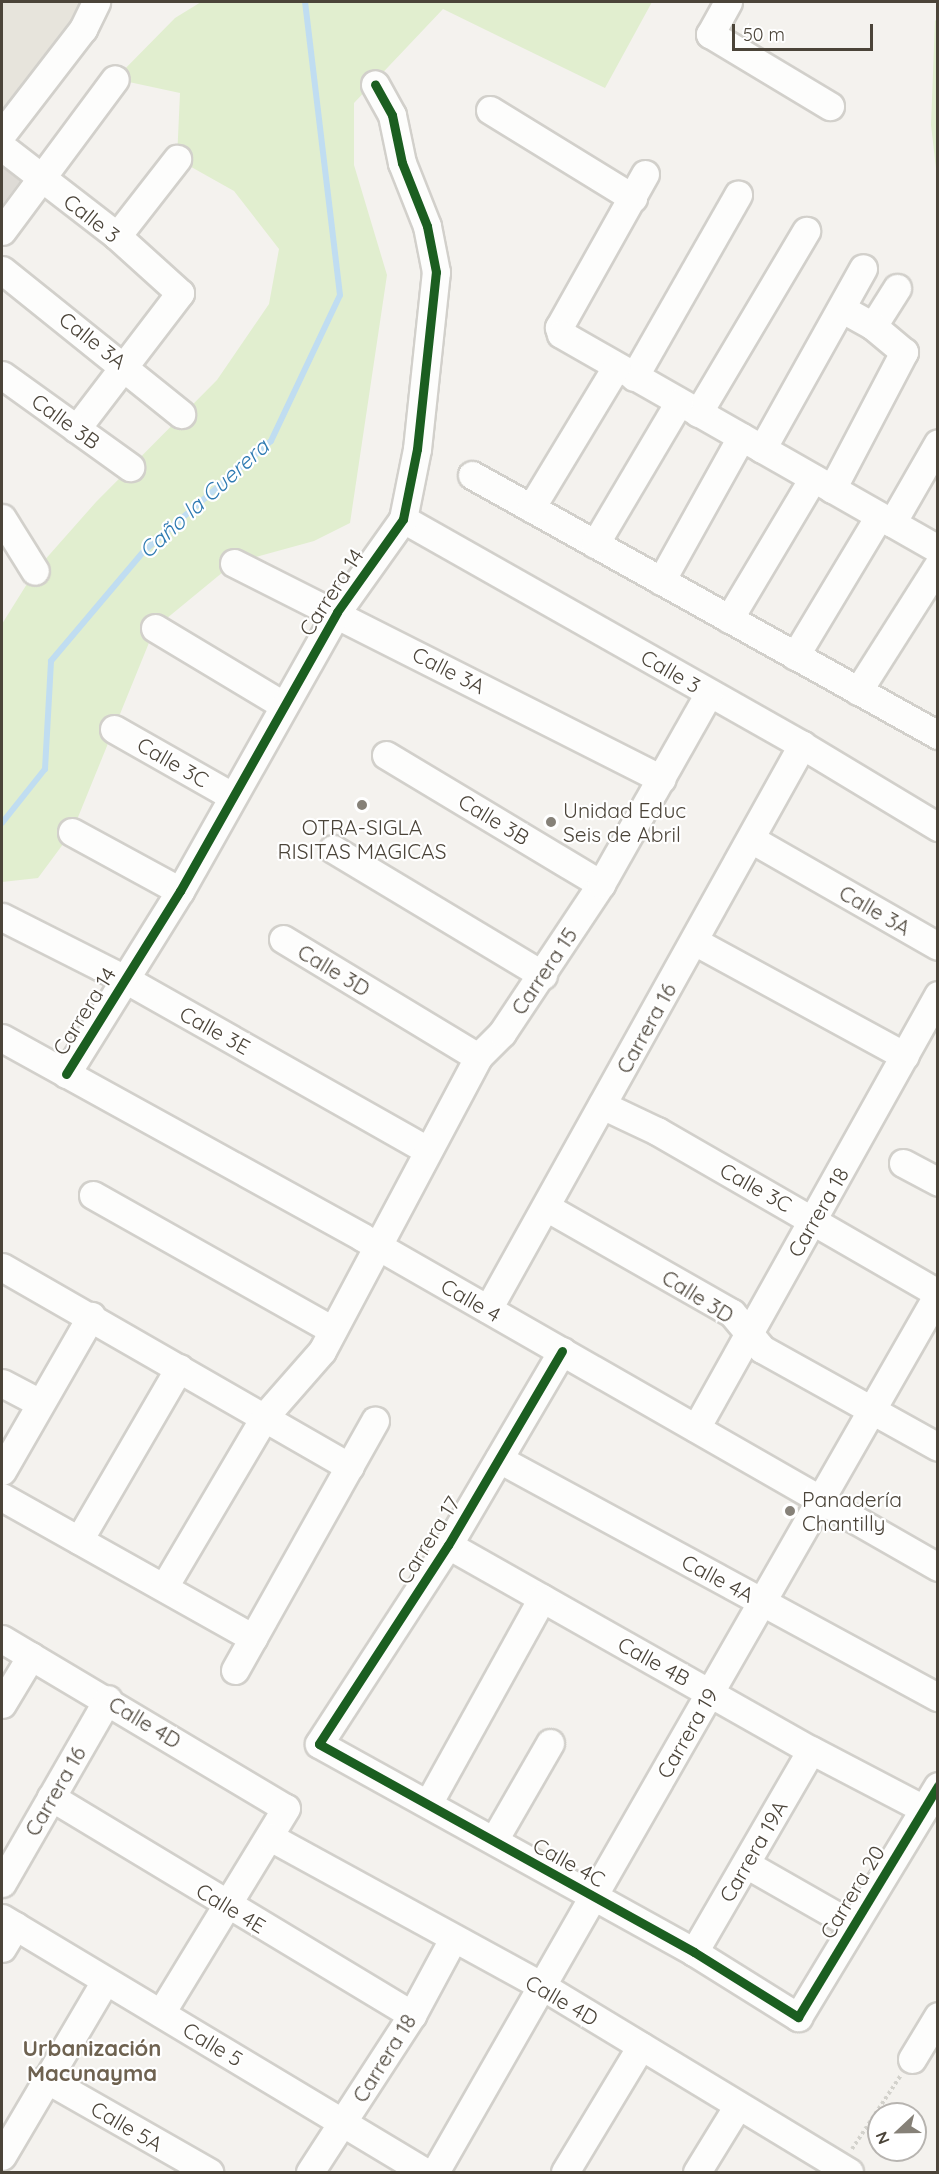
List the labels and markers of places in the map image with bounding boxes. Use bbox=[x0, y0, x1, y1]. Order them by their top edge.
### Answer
place label: Unidad Educ Seis de Abril bbox=[563, 797, 686, 847]
marker: OTRA-SIGLA RISITAS MAGICAS bbox=[355, 798, 369, 812]
place label: OTRA-SIGLA RISITAS MAGICAS bbox=[278, 814, 446, 864]
marker: Unidad Educ Seis de Abril bbox=[544, 815, 558, 829]
place label: Panadería Chantilly bbox=[802, 1486, 902, 1536]
marker: Panadería Chantilly bbox=[783, 1504, 797, 1518]

